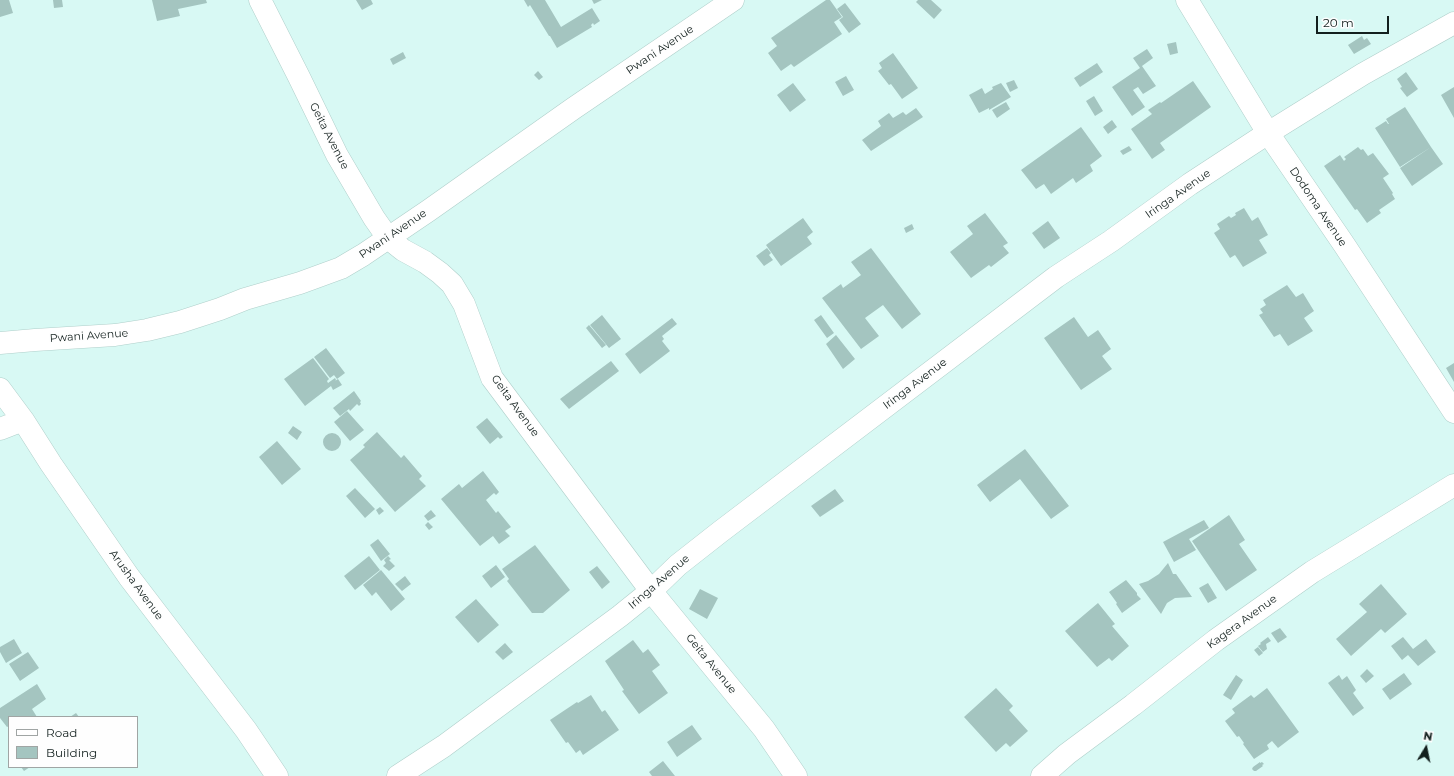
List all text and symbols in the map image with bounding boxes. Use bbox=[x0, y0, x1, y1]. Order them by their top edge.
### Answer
scale bar bbox=[1318, 8, 1391, 34]
text: 20 m bbox=[1323, 15, 1354, 30]
street label: Pwani Avenue bbox=[624, 23, 696, 77]
street label: Geita Avenue bbox=[307, 100, 351, 172]
street label: Dodoma Avenue bbox=[1287, 165, 1349, 249]
street label: Iringa Avenue bbox=[1143, 167, 1213, 221]
street label: Pwani Avenue bbox=[357, 207, 429, 261]
street label: Pwani Avenue bbox=[49, 327, 129, 345]
street label: Iringa Avenue bbox=[880, 356, 950, 412]
street label: Geita Avenue bbox=[488, 373, 542, 439]
street label: Arusha Avenue bbox=[106, 547, 166, 623]
street label: Iringa Avenue bbox=[626, 552, 692, 612]
street label: Kagera Avenue bbox=[1204, 592, 1280, 652]
street label: Geita Avenue bbox=[683, 631, 739, 697]
legend bbox=[8, 716, 138, 768]
text: Road bbox=[46, 725, 77, 740]
north arrow bbox=[1406, 728, 1446, 768]
text: N bbox=[1422, 729, 1434, 744]
text: Building bbox=[46, 745, 97, 760]

